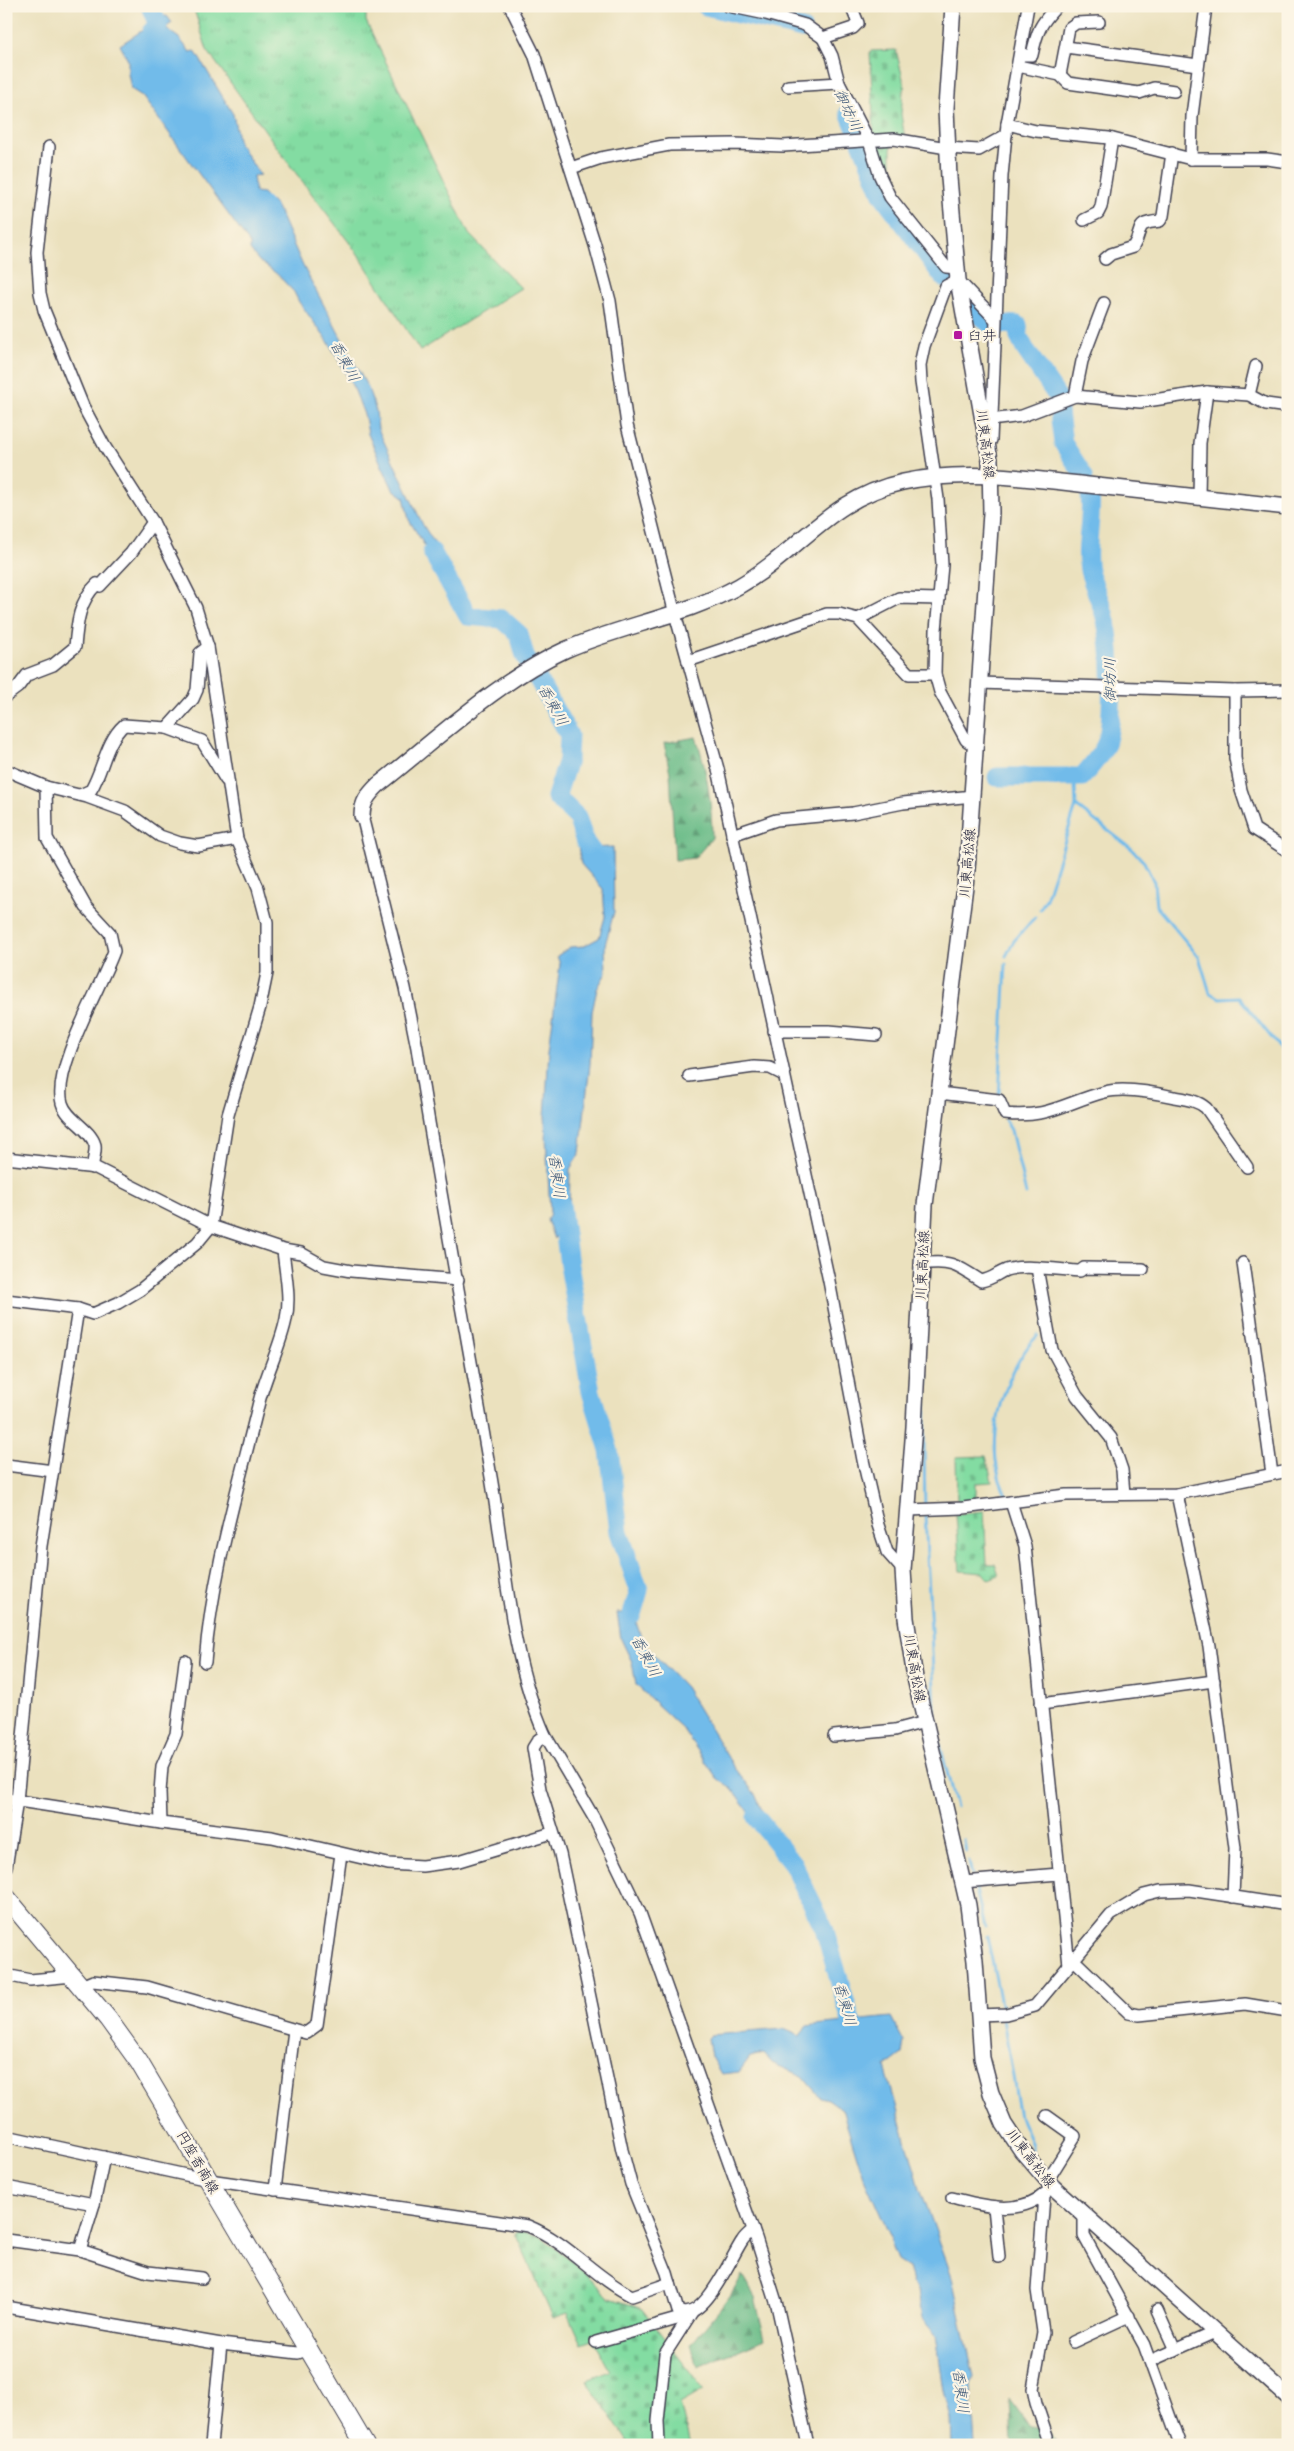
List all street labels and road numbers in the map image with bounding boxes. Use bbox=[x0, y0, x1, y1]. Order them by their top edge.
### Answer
street label: 川東高松線 bbox=[973, 408, 999, 480]
street label: 川東高松線 bbox=[955, 827, 979, 899]
street label: 川東高松線 bbox=[911, 1230, 933, 1300]
street label: 川東高松線 bbox=[900, 1632, 930, 1704]
street label: 川東高松線 bbox=[1002, 2125, 1060, 2191]
street label: 円座香南線 bbox=[173, 2127, 223, 2197]

